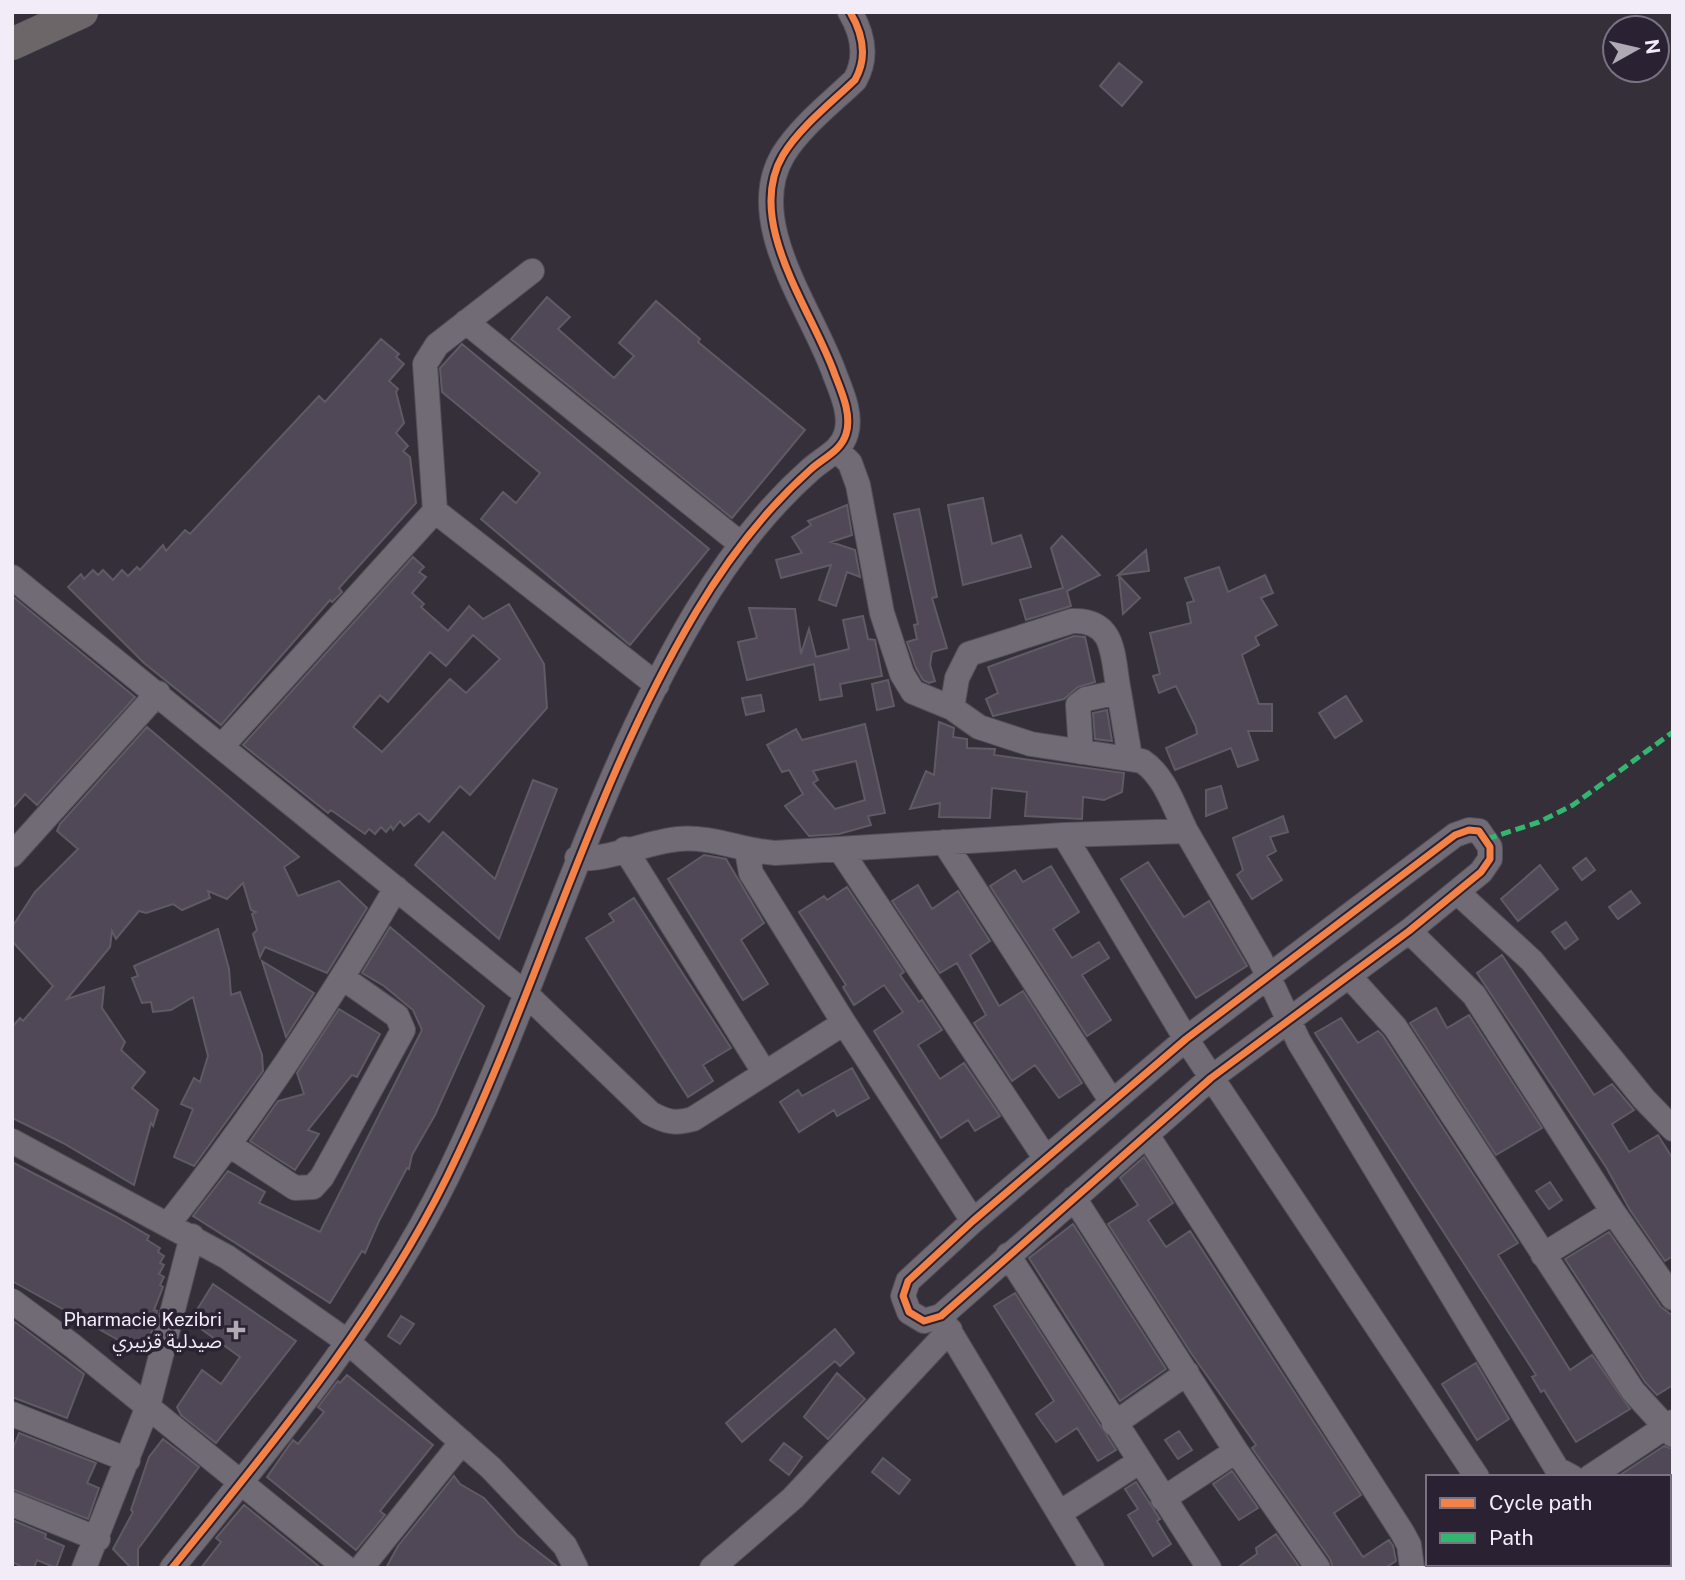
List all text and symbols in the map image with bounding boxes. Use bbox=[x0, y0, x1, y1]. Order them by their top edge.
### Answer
north arrow bbox=[1601, 14, 1671, 84]
text: N bbox=[1641, 38, 1665, 56]
place label: Pharmacie Kezibri صيدلية قزيبري bbox=[64, 1308, 222, 1356]
marker: Pharmacie Kezibri صيدلية قزيبري bbox=[228, 1322, 244, 1338]
legend bbox=[1426, 1475, 1671, 1566]
text: Cycle path bbox=[1489, 1490, 1592, 1515]
text: Path bbox=[1489, 1525, 1534, 1550]

